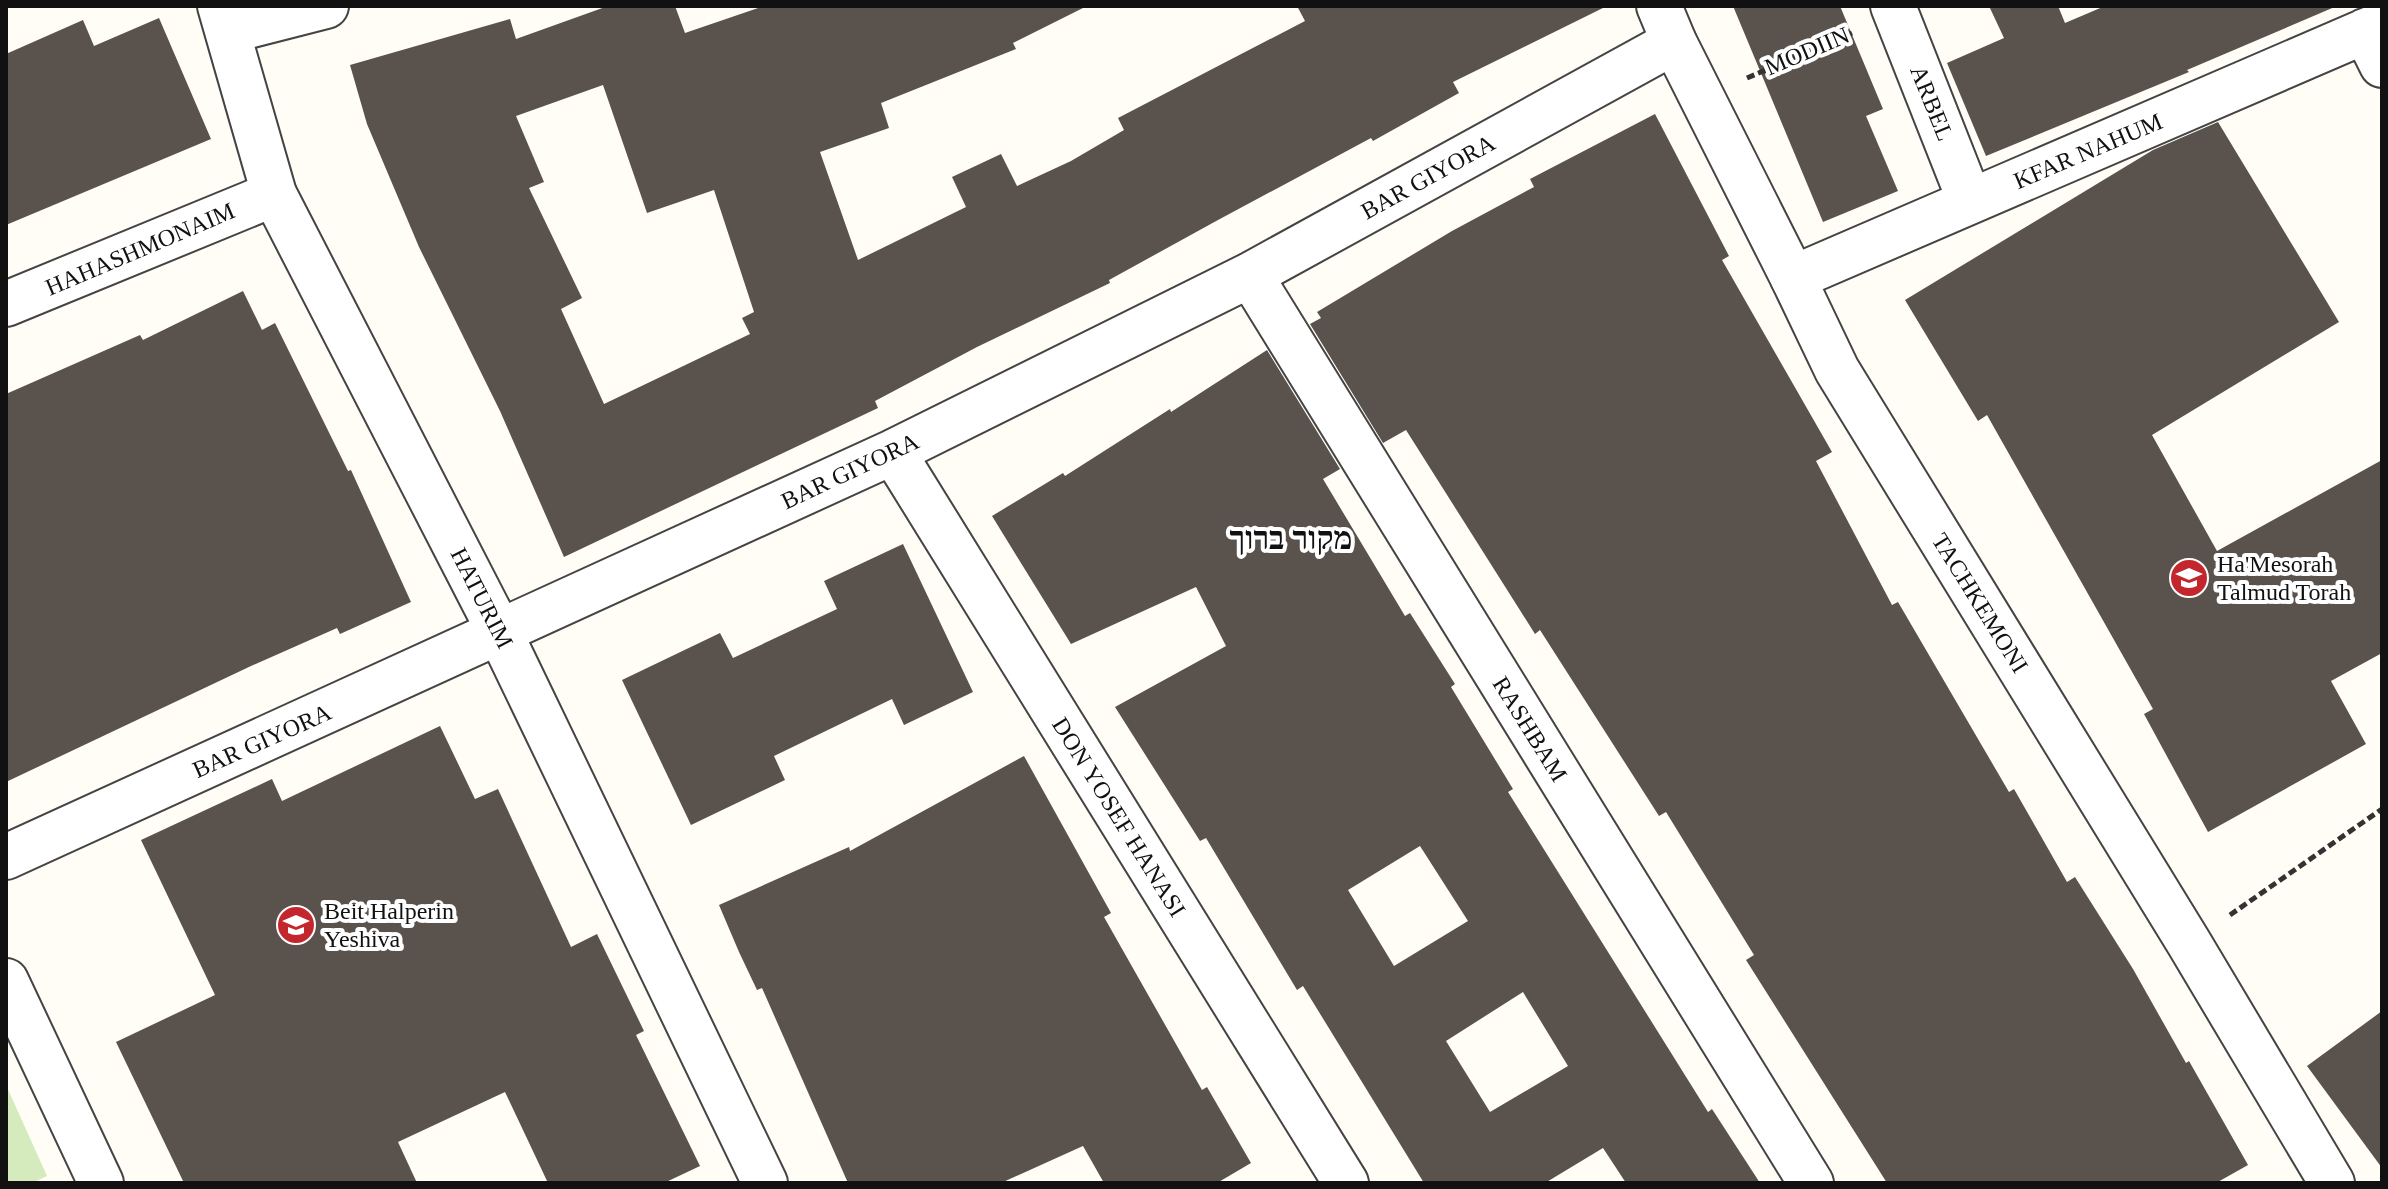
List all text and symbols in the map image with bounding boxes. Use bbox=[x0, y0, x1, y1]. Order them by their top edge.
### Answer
street label: MODIIN bbox=[1761, 22, 1853, 80]
street label: ARBEL bbox=[1905, 62, 1959, 144]
street label: KFAR NAHUM bbox=[2010, 108, 2166, 194]
street label: BAR GIYORA bbox=[1357, 129, 1500, 224]
street label: HAHASHMONAIM bbox=[42, 197, 238, 301]
street label: BAR GIYORA bbox=[777, 428, 923, 514]
district label: מקור ברוך bbox=[1229, 520, 1353, 556]
street label: TACHKEMONI bbox=[1927, 529, 2033, 677]
street label: HATURIM bbox=[446, 543, 518, 653]
place label: Ha'Mesorah Talmud Torah bbox=[2217, 551, 2351, 605]
school or university icon: Ha'Mesorah Talmud Torah bbox=[2168, 557, 2210, 599]
street label: RASHBAM bbox=[1488, 672, 1572, 786]
street label: BAR GIYORA bbox=[189, 699, 336, 783]
street label: DON YOSEF HANASI bbox=[1047, 713, 1191, 921]
place label: Beit Halperin Yeshiva bbox=[324, 898, 454, 952]
school or university icon: Beit Halperin Yeshiva bbox=[275, 904, 317, 946]

